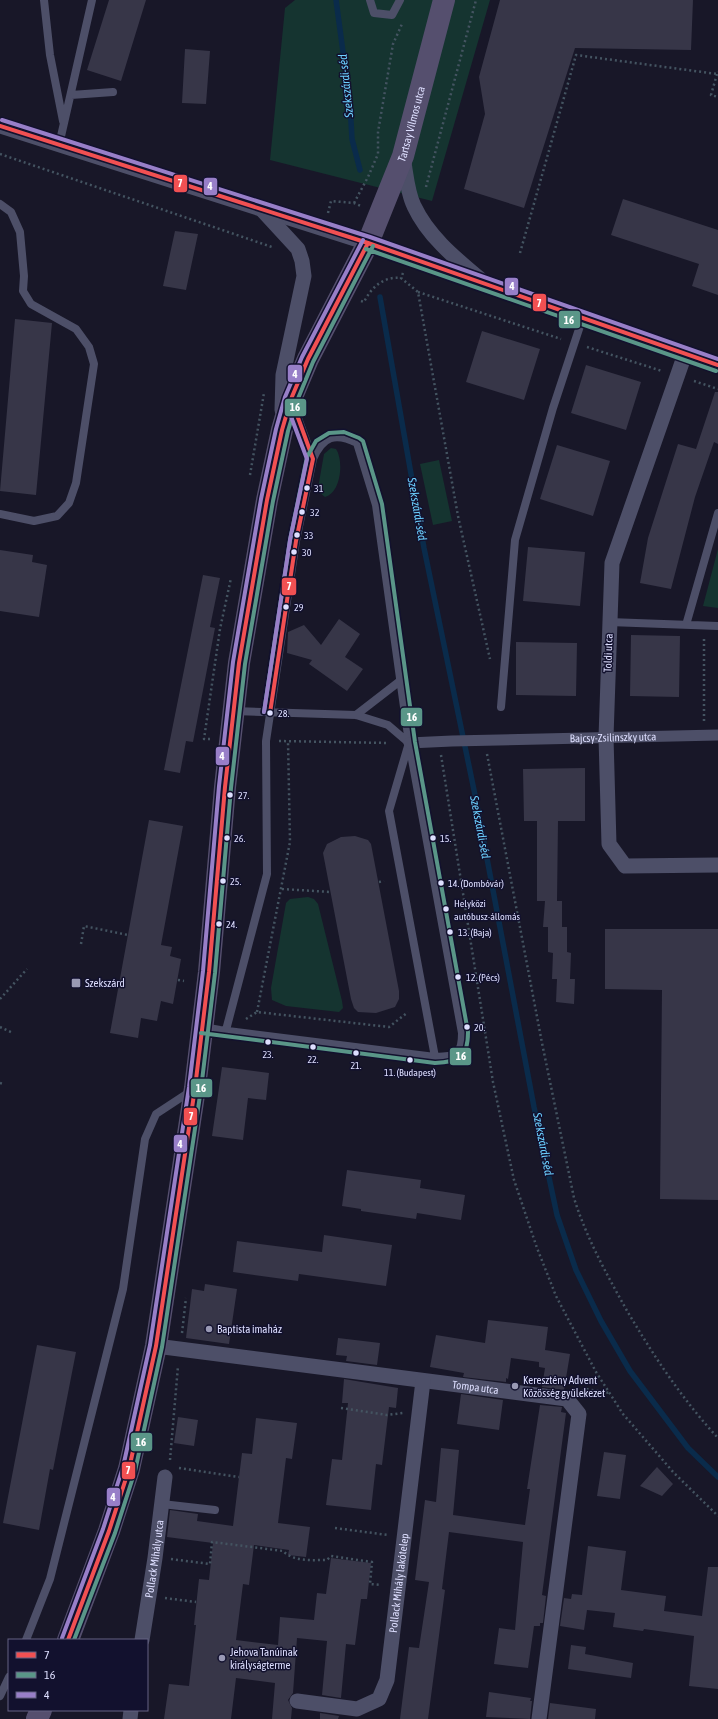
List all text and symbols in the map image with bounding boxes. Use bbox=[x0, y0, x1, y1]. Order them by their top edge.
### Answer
water label: Szekszárdi-séd bbox=[336, 53, 356, 119]
street label: Tartsay Vilmos utca bbox=[395, 85, 427, 163]
line badge: 7 bbox=[173, 174, 188, 193]
text: 7 bbox=[177, 177, 183, 189]
line badge: 4 bbox=[203, 177, 218, 196]
text: 4 bbox=[206, 180, 213, 192]
line badge: 4 bbox=[504, 277, 519, 296]
text: 4 bbox=[508, 280, 515, 292]
line badge: 7 bbox=[532, 293, 547, 312]
text: 7 bbox=[536, 297, 542, 309]
line badge: 16 bbox=[558, 310, 581, 329]
text: 16 bbox=[564, 314, 574, 326]
line badge: 4 bbox=[287, 364, 303, 383]
text: 4 bbox=[291, 368, 298, 380]
line badge: 16 bbox=[284, 398, 307, 417]
text: 16 bbox=[290, 401, 300, 413]
water label: Szekszárdi-séd bbox=[404, 475, 429, 542]
marker: 31 bbox=[302, 483, 312, 493]
place label: 31 bbox=[314, 483, 324, 494]
marker: 32 bbox=[297, 507, 307, 517]
place label: 32 bbox=[310, 507, 320, 518]
marker: 33 bbox=[292, 530, 302, 540]
place label: 33 bbox=[304, 530, 314, 541]
marker: 30 bbox=[289, 547, 299, 557]
place label: 30 bbox=[302, 547, 312, 558]
line badge: 7 bbox=[281, 577, 297, 596]
text: 7 bbox=[286, 580, 292, 592]
marker: 29 bbox=[281, 602, 291, 612]
place label: 29 bbox=[294, 602, 304, 613]
street label: Toldi utca bbox=[601, 633, 615, 673]
line badge: 16 bbox=[400, 707, 423, 727]
marker: 28. bbox=[265, 708, 275, 718]
place label: 28. bbox=[278, 708, 289, 719]
text: 16 bbox=[407, 711, 417, 723]
street label: Bajcsy-Zsilinszky utca bbox=[569, 730, 656, 744]
line badge: 4 bbox=[215, 746, 230, 766]
text: 4 bbox=[218, 750, 225, 762]
marker: 27. bbox=[225, 790, 235, 800]
place label: 27. bbox=[238, 790, 249, 801]
water label: Szekszárdi-séd bbox=[467, 793, 493, 860]
marker: 26. bbox=[222, 833, 232, 843]
place label: 26. bbox=[234, 833, 245, 844]
marker: 15. bbox=[428, 833, 438, 843]
place label: 15. bbox=[440, 833, 451, 844]
marker: 25. bbox=[218, 876, 228, 886]
place label: 25. bbox=[230, 876, 241, 887]
marker: 14. (Dombóvár) bbox=[436, 878, 446, 888]
place label: 14. (Dombóvár) bbox=[448, 878, 504, 889]
place label: Helyközi autóbusz-állomás bbox=[454, 898, 521, 922]
marker: Helyközi autóbusz-állomás bbox=[441, 904, 451, 914]
marker: 24. bbox=[214, 919, 224, 929]
place label: 24. bbox=[226, 919, 237, 930]
marker: 13. (Baja) bbox=[445, 927, 455, 937]
place label: 13. (Baja) bbox=[458, 927, 492, 938]
marker: 12. (Pécs) bbox=[453, 972, 463, 982]
place label: 12. (Pécs) bbox=[466, 972, 500, 983]
marker: Szekszárd bbox=[70, 977, 82, 989]
place label: Szekszárd bbox=[85, 977, 125, 989]
marker: 20. bbox=[462, 1022, 472, 1032]
place label: 20. bbox=[474, 1022, 485, 1033]
marker: 23. bbox=[263, 1037, 273, 1047]
marker: 22. bbox=[308, 1042, 318, 1052]
line badge: 16 bbox=[449, 1047, 472, 1066]
marker: 21. bbox=[351, 1048, 361, 1058]
place label: 23. bbox=[262, 1049, 274, 1060]
text: 16 bbox=[456, 1050, 466, 1062]
place label: 22. bbox=[307, 1054, 319, 1065]
marker: 11. (Budapest) bbox=[405, 1055, 415, 1065]
place label: 21. bbox=[350, 1060, 362, 1071]
place label: 11. (Budapest) bbox=[384, 1067, 436, 1078]
line badge: 16 bbox=[190, 1078, 213, 1098]
text: 16 bbox=[196, 1082, 206, 1094]
line badge: 7 bbox=[183, 1107, 198, 1126]
text: 7 bbox=[188, 1110, 194, 1122]
water label: Szekszárdi-séd bbox=[530, 1110, 556, 1177]
line badge: 4 bbox=[173, 1134, 188, 1153]
text: 4 bbox=[176, 1138, 183, 1150]
place label: Baptista imaház bbox=[217, 1323, 282, 1335]
marker: Baptista imaház bbox=[204, 1324, 214, 1334]
place label: Keresztény Advent Közösség gyülekezet bbox=[523, 1374, 605, 1399]
street label: Tompa utca bbox=[451, 1378, 499, 1396]
marker: Keresztény Advent Közösség gyülekezet bbox=[510, 1381, 520, 1391]
line badge: 16 bbox=[130, 1432, 153, 1452]
text: 16 bbox=[136, 1436, 146, 1448]
line badge: 7 bbox=[121, 1461, 136, 1480]
text: 7 bbox=[125, 1464, 131, 1476]
line badge: 4 bbox=[106, 1487, 121, 1507]
text: 4 bbox=[109, 1491, 116, 1503]
street label: Pollack Mihály utca bbox=[143, 1519, 166, 1599]
street label: Pollack Mihály lakótelep bbox=[387, 1533, 411, 1633]
legend bbox=[8, 1639, 148, 1711]
place label: Jehova Tanúinak királyságterme bbox=[230, 1646, 298, 1671]
text: 7 bbox=[44, 1648, 50, 1662]
marker: Jehova Tanúinak királyságterme bbox=[217, 1653, 227, 1663]
text: 16 bbox=[44, 1668, 56, 1682]
text: 4 bbox=[44, 1688, 50, 1702]

